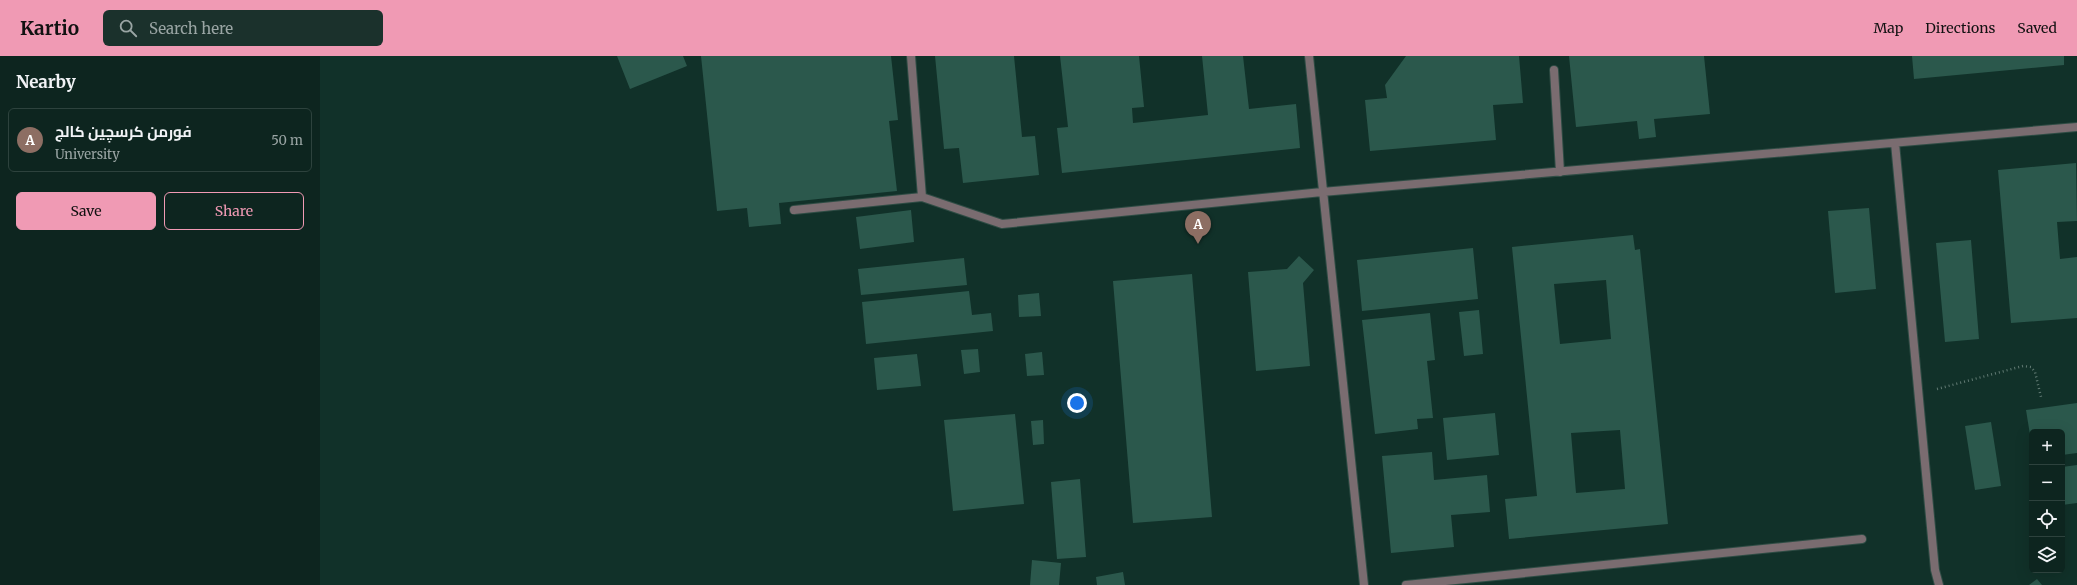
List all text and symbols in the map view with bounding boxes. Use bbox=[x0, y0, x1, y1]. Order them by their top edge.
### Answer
search box bbox=[103, 10, 383, 46]
text: Kartio bbox=[20, 16, 79, 40]
icon: search bbox=[117, 17, 139, 39]
text: Search here bbox=[149, 19, 233, 38]
text: Map bbox=[1873, 19, 1903, 37]
text: Directions bbox=[1925, 19, 1995, 37]
text: Saved bbox=[2017, 19, 2057, 37]
text: Nearby bbox=[16, 71, 76, 93]
text: فورمن کرسچین کالج bbox=[55, 122, 192, 141]
text: A bbox=[25, 132, 35, 149]
text: 50 m bbox=[271, 132, 303, 149]
text: University bbox=[55, 146, 120, 163]
button: Save bbox=[16, 192, 156, 230]
button: Share bbox=[164, 192, 304, 230]
pin: A bbox=[1185, 211, 1211, 244]
your location bbox=[1067, 393, 1087, 413]
map controls bbox=[2029, 429, 2065, 573]
button: + bbox=[2029, 429, 2065, 465]
button: − bbox=[2029, 465, 2065, 501]
button: locate bbox=[2029, 501, 2065, 537]
button: layers bbox=[2029, 537, 2065, 573]

